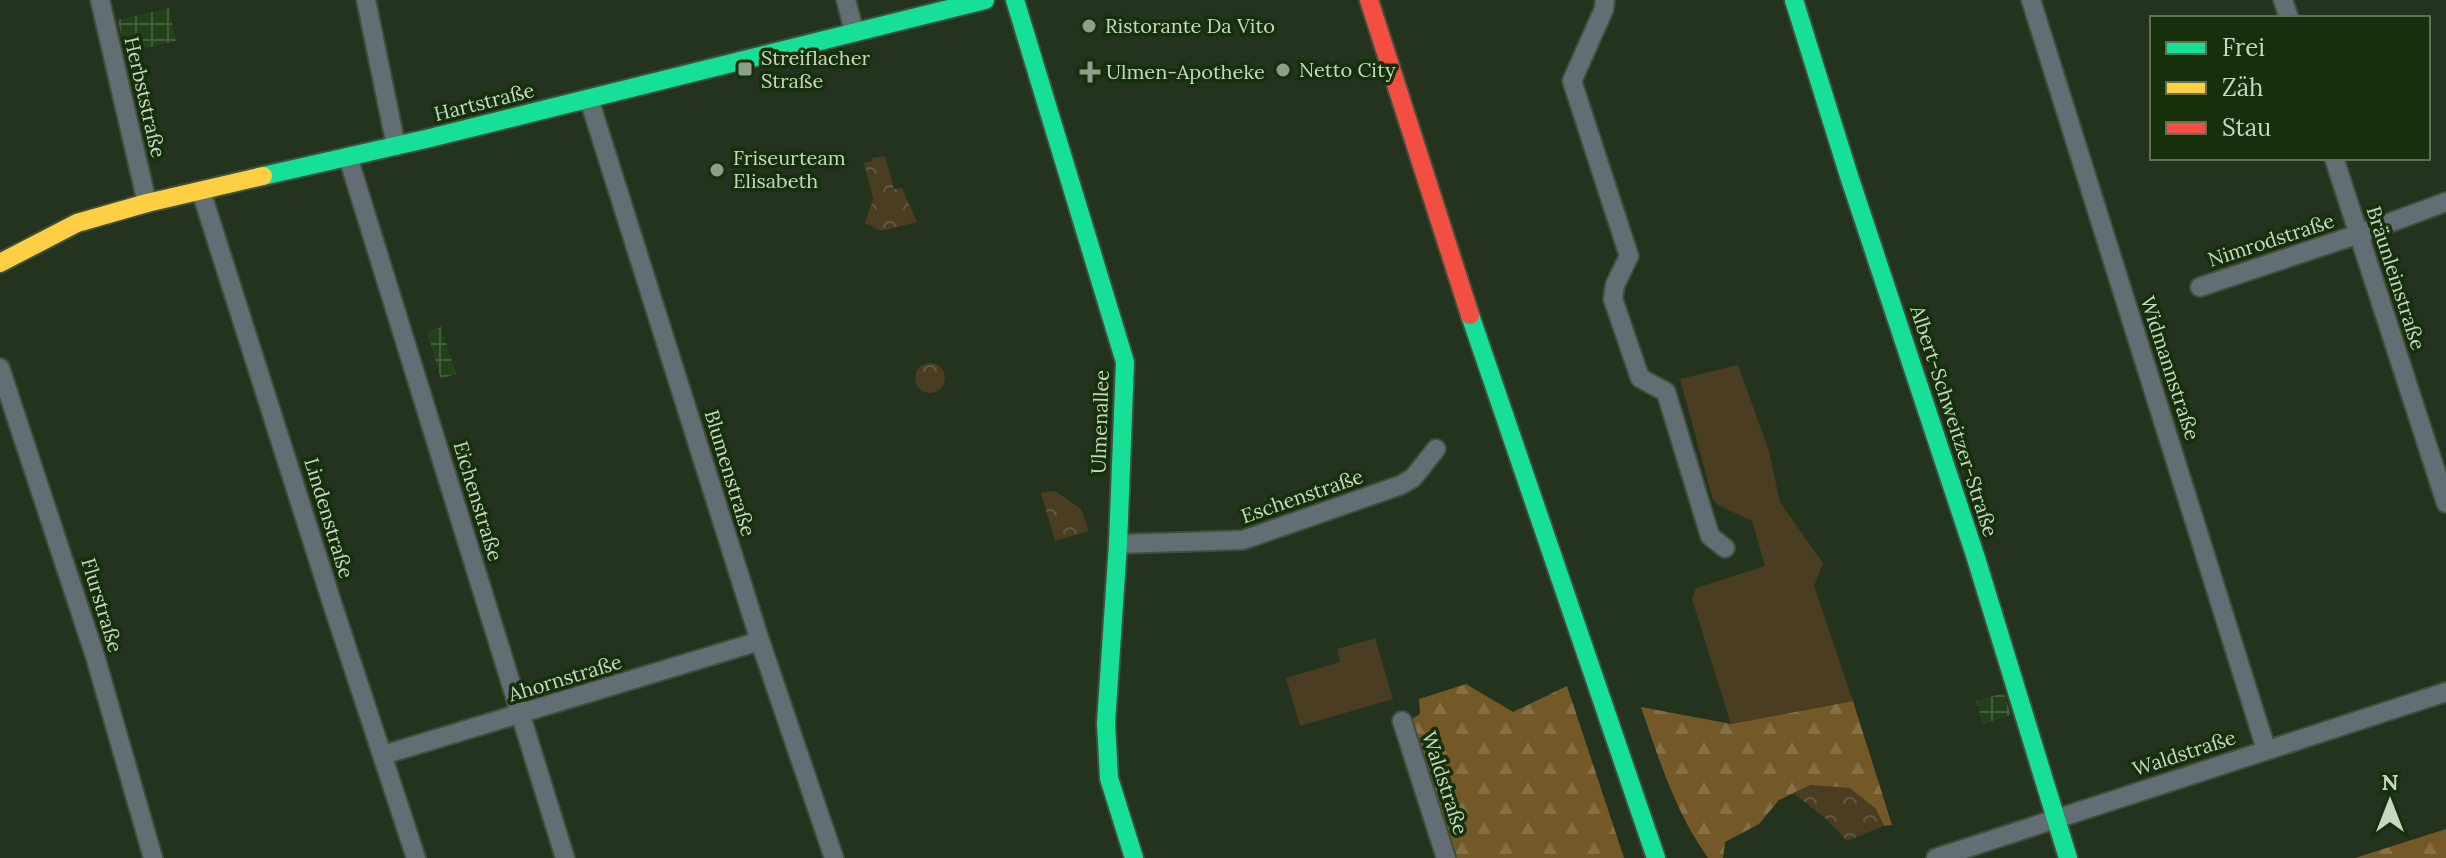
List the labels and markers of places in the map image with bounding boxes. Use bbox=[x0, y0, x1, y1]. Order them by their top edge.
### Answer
place label: Ristorante Da Vito bbox=[1105, 13, 1275, 38]
marker: Ristorante Da Vito bbox=[1080, 17, 1098, 35]
place label: Streiflacher Straße bbox=[761, 45, 870, 93]
place label: Netto City bbox=[1299, 57, 1396, 82]
place label: Ulmen-Apotheke bbox=[1106, 59, 1265, 84]
marker: Streiflacher Straße bbox=[736, 60, 754, 78]
marker: Netto City bbox=[1274, 61, 1292, 79]
marker: Ulmen-Apotheke bbox=[1081, 63, 1099, 81]
place label: Friseurteam Elisabeth bbox=[733, 145, 846, 193]
marker: Friseurteam Elisabeth bbox=[708, 161, 726, 179]

